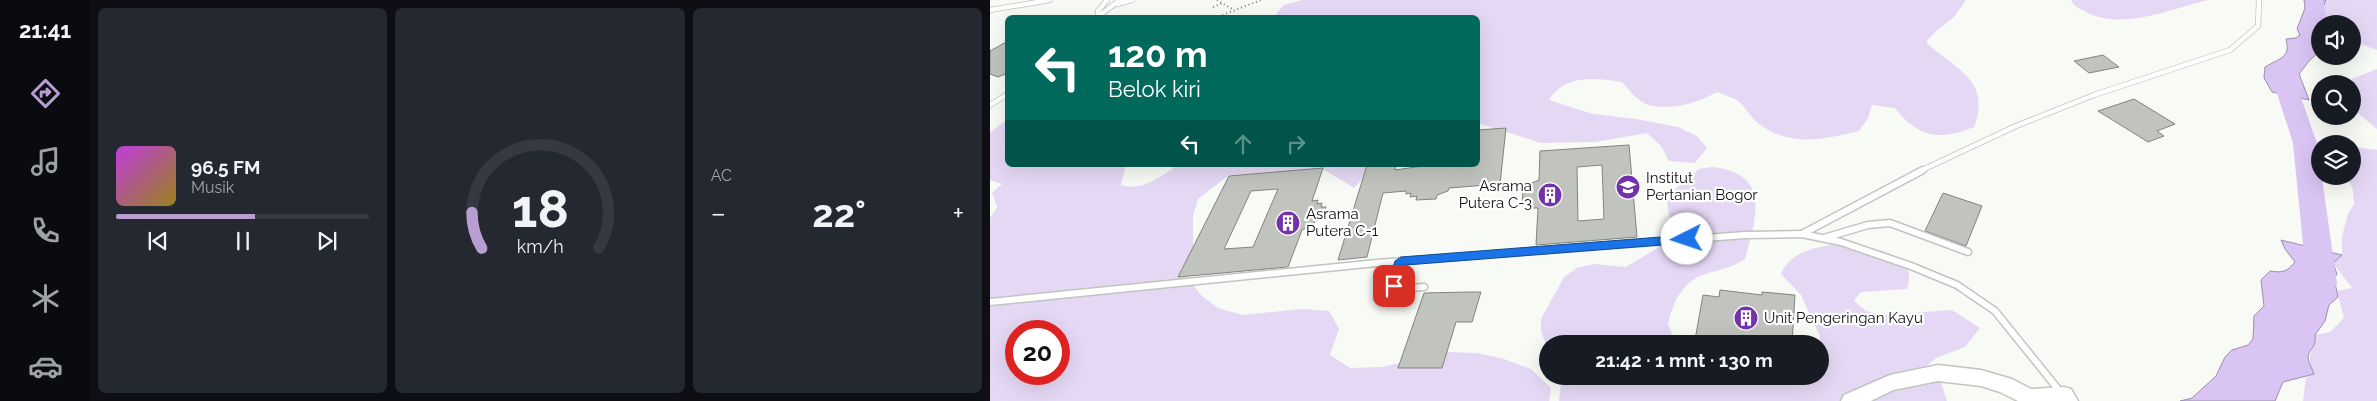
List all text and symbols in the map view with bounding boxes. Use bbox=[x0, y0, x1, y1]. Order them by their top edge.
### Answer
map controls bbox=[2311, 15, 2361, 185]
button: sound bbox=[2311, 15, 2361, 65]
text: 21:41 bbox=[19, 17, 71, 43]
text: 120 m bbox=[1108, 34, 1208, 75]
icon: left bbox=[1025, 35, 1090, 100]
button: search bbox=[2311, 75, 2361, 125]
icon: directions bbox=[28, 76, 63, 111]
text: Belok kiri bbox=[1108, 76, 1201, 102]
icon: left bbox=[1176, 130, 1204, 158]
icon: ahead bbox=[1229, 130, 1257, 158]
icon: right bbox=[1282, 130, 1310, 158]
button: layers bbox=[2311, 135, 2361, 185]
icon: music bbox=[28, 144, 63, 179]
text: 96.5 FM bbox=[191, 156, 260, 178]
text: AC bbox=[711, 166, 732, 185]
place label: Institut Pertanian Bogor bbox=[1646, 169, 1758, 204]
school or university icon: Institut Pertanian Bogor bbox=[1615, 174, 1641, 200]
place label: Asrama Putera C-3 bbox=[1459, 177, 1532, 212]
text: Musik bbox=[191, 178, 234, 197]
text: 18 bbox=[511, 178, 569, 239]
building icon: Asrama Putera C-3 bbox=[1537, 182, 1563, 208]
text: 22° bbox=[812, 191, 866, 236]
text: − bbox=[711, 197, 726, 230]
text: + bbox=[952, 197, 964, 230]
place label: Asrama Putera C-1 bbox=[1306, 205, 1379, 240]
building icon: Asrama Putera C-1 bbox=[1275, 210, 1301, 236]
position arrow bbox=[1660, 212, 1712, 264]
icon: phone bbox=[28, 213, 63, 248]
icon: previous bbox=[144, 227, 172, 255]
icon: pause bbox=[229, 227, 257, 255]
icon: next bbox=[313, 227, 341, 255]
text: km/h bbox=[516, 236, 564, 257]
pin bbox=[1373, 265, 1415, 307]
icon: arrive bbox=[1380, 272, 1408, 300]
icon: climate bbox=[28, 281, 63, 316]
building icon: Unit Pengeringan Kayu bbox=[1733, 305, 1759, 331]
place label: Unit Pengeringan Kayu bbox=[1764, 309, 1923, 327]
speed limit sign: 20 bbox=[1005, 320, 1070, 385]
icon: car bbox=[28, 349, 63, 384]
text: 21:42 · 1 mnt · 130 m bbox=[1595, 349, 1773, 371]

